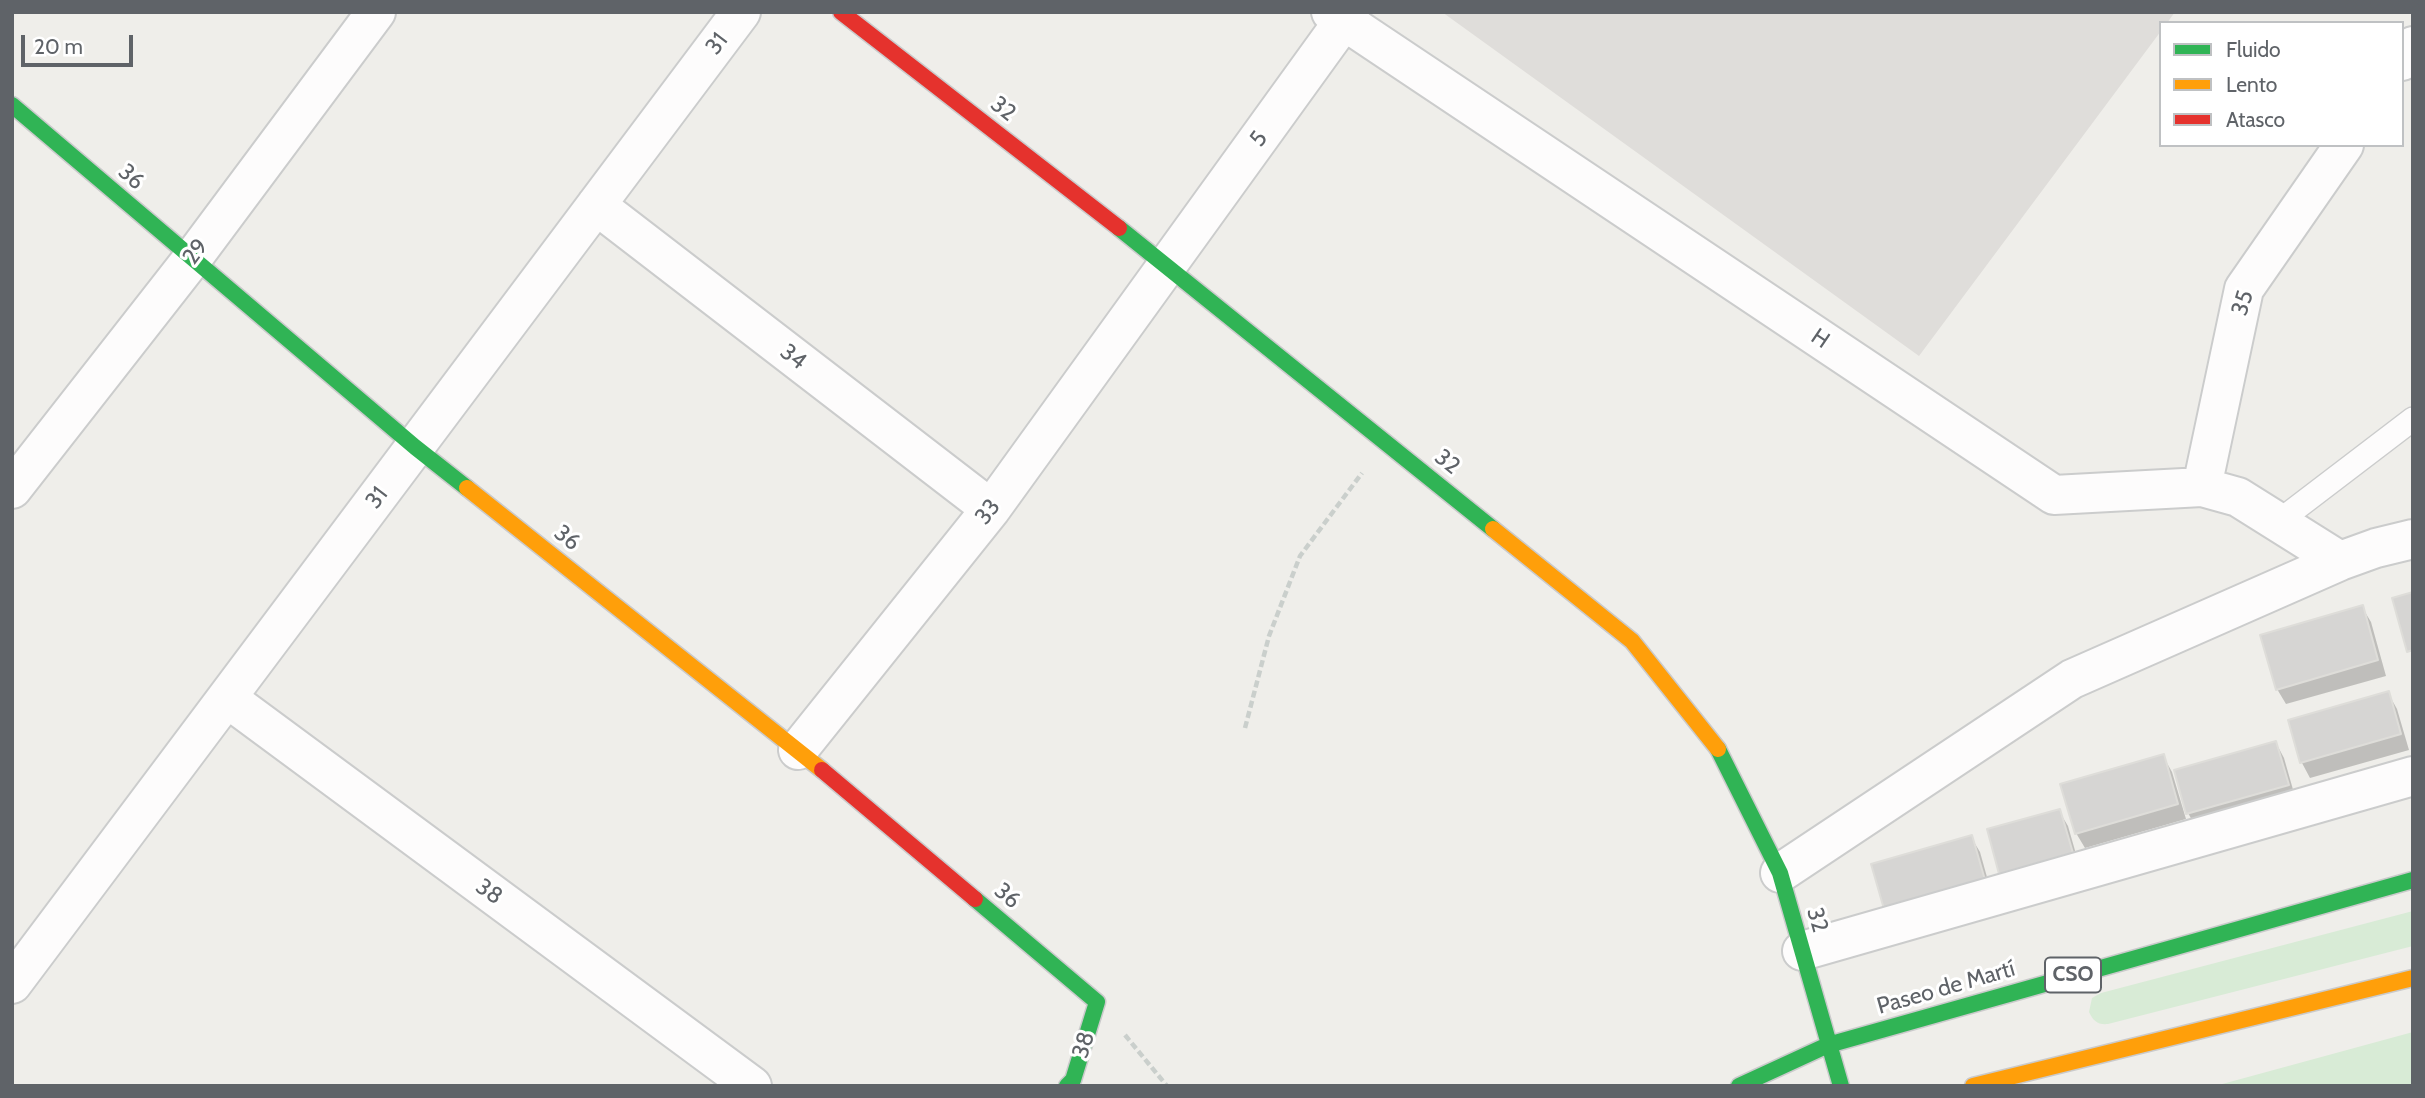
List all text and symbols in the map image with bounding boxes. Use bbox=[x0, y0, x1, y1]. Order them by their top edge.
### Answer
scale bar bbox=[24, 21, 136, 65]
legend bbox=[2159, 21, 2404, 147]
street label: 31 bbox=[700, 28, 734, 60]
text: 20 m bbox=[34, 34, 83, 59]
text: Fluido bbox=[2226, 37, 2281, 62]
text: Lento bbox=[2226, 72, 2277, 97]
street label: 32 bbox=[985, 91, 1021, 127]
text: Atasco bbox=[2226, 107, 2285, 132]
street label: 5 bbox=[1244, 126, 1274, 152]
street label: 36 bbox=[112, 158, 150, 196]
street label: 29 bbox=[177, 234, 215, 270]
street label: 35 bbox=[2226, 287, 2260, 319]
street label: H bbox=[1806, 323, 1834, 355]
street label: 34 bbox=[774, 338, 812, 376]
street label: 32 bbox=[1429, 444, 1465, 480]
street label: 31 bbox=[360, 482, 394, 514]
street label: 33 bbox=[969, 494, 1007, 530]
street label: 36 bbox=[548, 519, 586, 557]
street label: 38 bbox=[470, 873, 508, 911]
street label: 36 bbox=[988, 877, 1026, 915]
street label: 32 bbox=[1800, 904, 1834, 936]
street label: Paseo de Martí bbox=[1874, 955, 2018, 1021]
road number: CSO bbox=[2045, 958, 2101, 992]
street label: 38 bbox=[1067, 1028, 1101, 1062]

